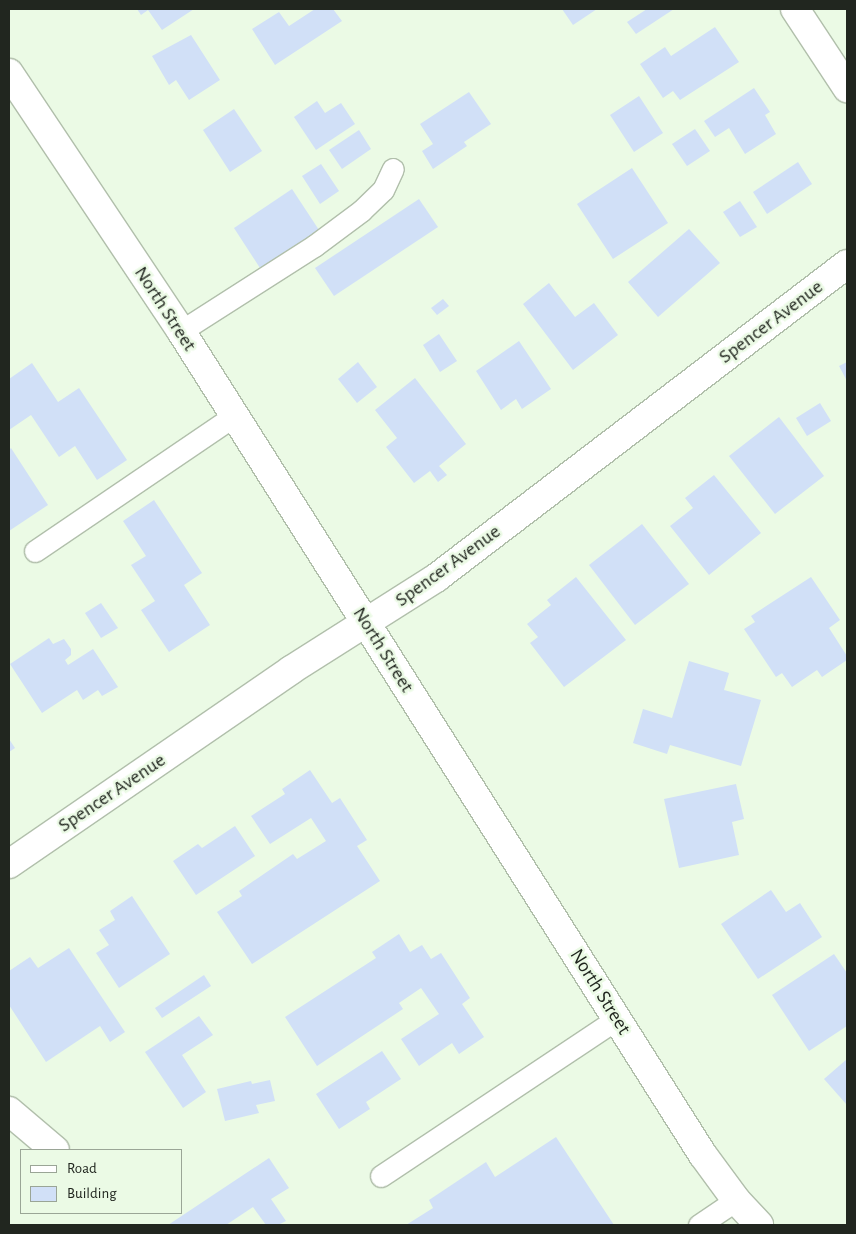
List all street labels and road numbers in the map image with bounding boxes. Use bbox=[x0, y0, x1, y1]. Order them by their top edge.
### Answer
street label: North Street bbox=[129, 262, 201, 356]
street label: Spencer Avenue bbox=[714, 275, 828, 369]
street label: Spencer Avenue bbox=[391, 520, 505, 612]
street label: North Street bbox=[347, 603, 419, 697]
street label: Spencer Avenue bbox=[54, 748, 170, 838]
street label: North Street bbox=[564, 945, 636, 1039]

